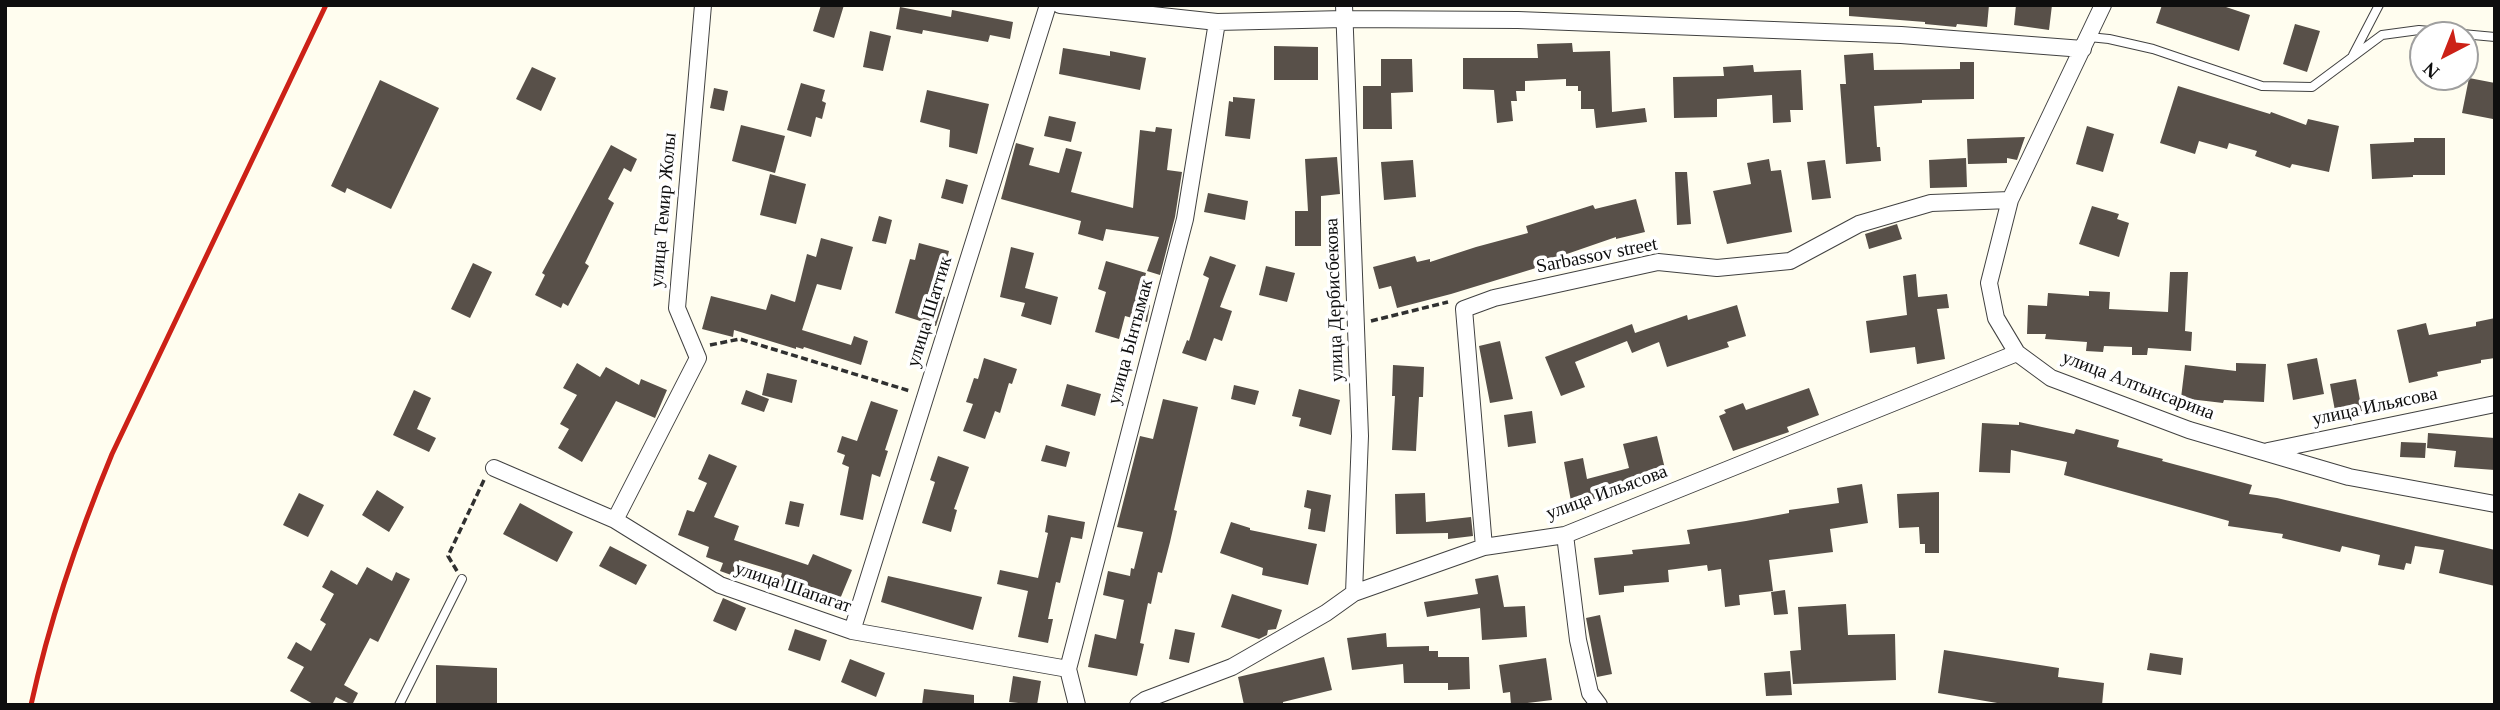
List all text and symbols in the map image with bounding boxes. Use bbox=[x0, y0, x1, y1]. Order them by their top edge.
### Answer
north arrow bbox=[2409, 21, 2479, 91]
text: N bbox=[2419, 58, 2443, 83]
street label: улица Темир Жолы bbox=[646, 132, 682, 288]
street label: улица Дербисбекова bbox=[1321, 218, 1349, 382]
street label: Sarbassov street bbox=[1534, 233, 1660, 279]
street label: улица Шаттик bbox=[902, 254, 958, 370]
street label: улица Ынтымак bbox=[1103, 277, 1159, 407]
street label: улица Алтынсарина bbox=[2059, 346, 2217, 426]
street label: улица Ильясова bbox=[2310, 383, 2440, 431]
street label: улица Ильясова bbox=[1543, 461, 1671, 525]
street label: улица Шапагат bbox=[732, 557, 854, 619]

